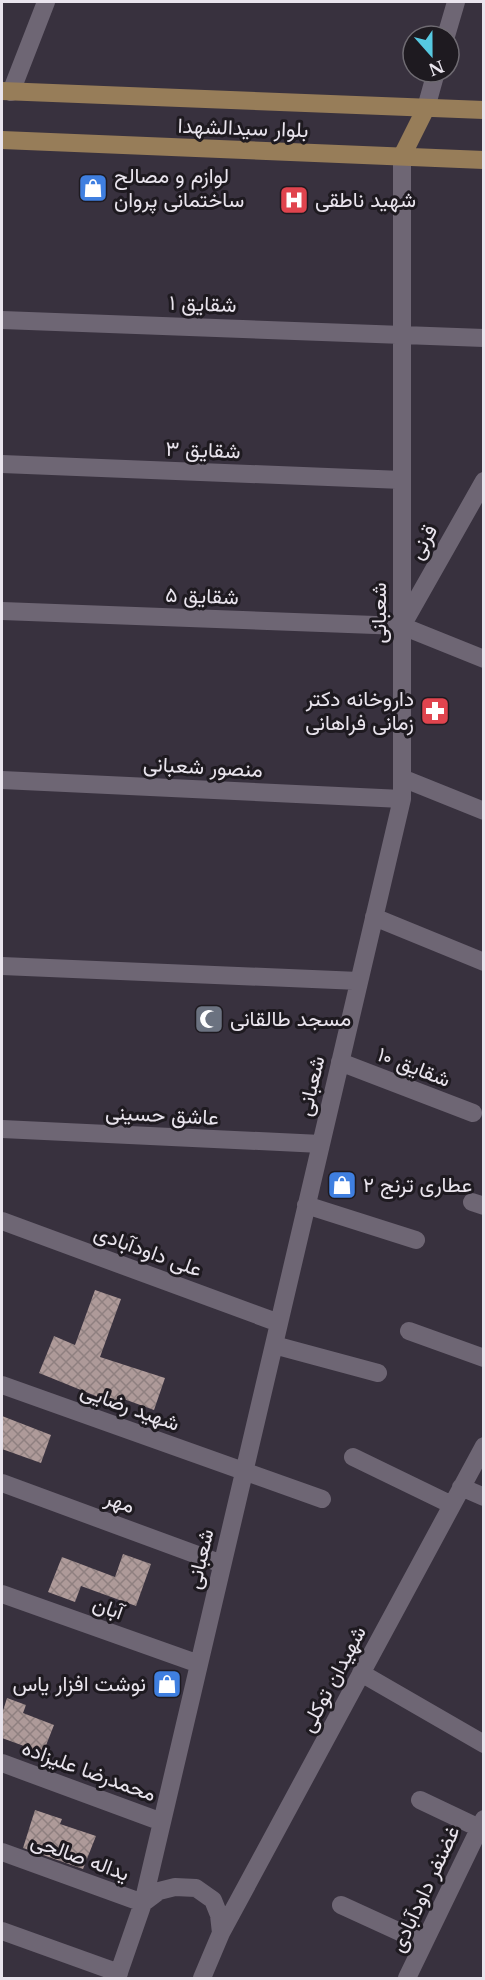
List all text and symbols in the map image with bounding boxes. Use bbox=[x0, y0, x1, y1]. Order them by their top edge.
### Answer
north arrow bbox=[401, 24, 461, 84]
text: N bbox=[426, 56, 447, 80]
street label: بلوار سیدالشهدا bbox=[177, 113, 309, 143]
place label: لوازم و مصالح ساختمانی پروان bbox=[114, 163, 244, 214]
shop icon: لوازم و مصالح ساختمانی پروان bbox=[77, 172, 109, 204]
hospital icon: شهید ناطقی bbox=[278, 184, 310, 216]
place label: شهید ناطقی bbox=[315, 187, 416, 213]
street label: شقایق ۱ bbox=[169, 290, 237, 318]
street label: شقایق ۳ bbox=[165, 436, 241, 464]
street label: قرنی bbox=[403, 520, 443, 564]
street label: شقایق ۵ bbox=[165, 582, 239, 610]
street label: شعبانی bbox=[366, 583, 392, 643]
place label: داروخانه دکتر زمانی فراهانی bbox=[305, 686, 414, 736]
pharmacy icon: داروخانه دکتر زمانی فراهانی bbox=[419, 695, 451, 727]
street label: منصور شعبانی bbox=[142, 751, 264, 783]
mosque icon: مسجد طالقانی bbox=[193, 1003, 225, 1035]
place label: مسجد طالقانی bbox=[230, 1006, 351, 1032]
street label: شقایق ۱۰ bbox=[374, 1041, 454, 1093]
street label: شعبانی bbox=[291, 1053, 331, 1119]
street label: عاشق حسینی bbox=[105, 1099, 219, 1131]
shop icon: عطاری ترنج ۲ bbox=[326, 1169, 358, 1201]
place label: عطاری ترنج ۲ bbox=[363, 1172, 472, 1199]
street label: علی داودآبادی bbox=[90, 1219, 206, 1283]
street label: شهید رضایی bbox=[77, 1377, 183, 1437]
street label: مهر bbox=[101, 1484, 138, 1519]
street label: شعبانی bbox=[180, 1526, 220, 1592]
street label: آبان bbox=[89, 1591, 129, 1626]
street label: شهیدان توکلی bbox=[294, 1622, 372, 1736]
shop icon: نوشت افزار یاس bbox=[151, 1668, 183, 1700]
place label: نوشت افزار یاس bbox=[12, 1671, 146, 1697]
street label: محمدرضا علیزاده bbox=[18, 1735, 160, 1807]
street label: غضنفر داودآبادی bbox=[384, 1822, 466, 1956]
street label: یداله صالحی bbox=[27, 1827, 133, 1887]

